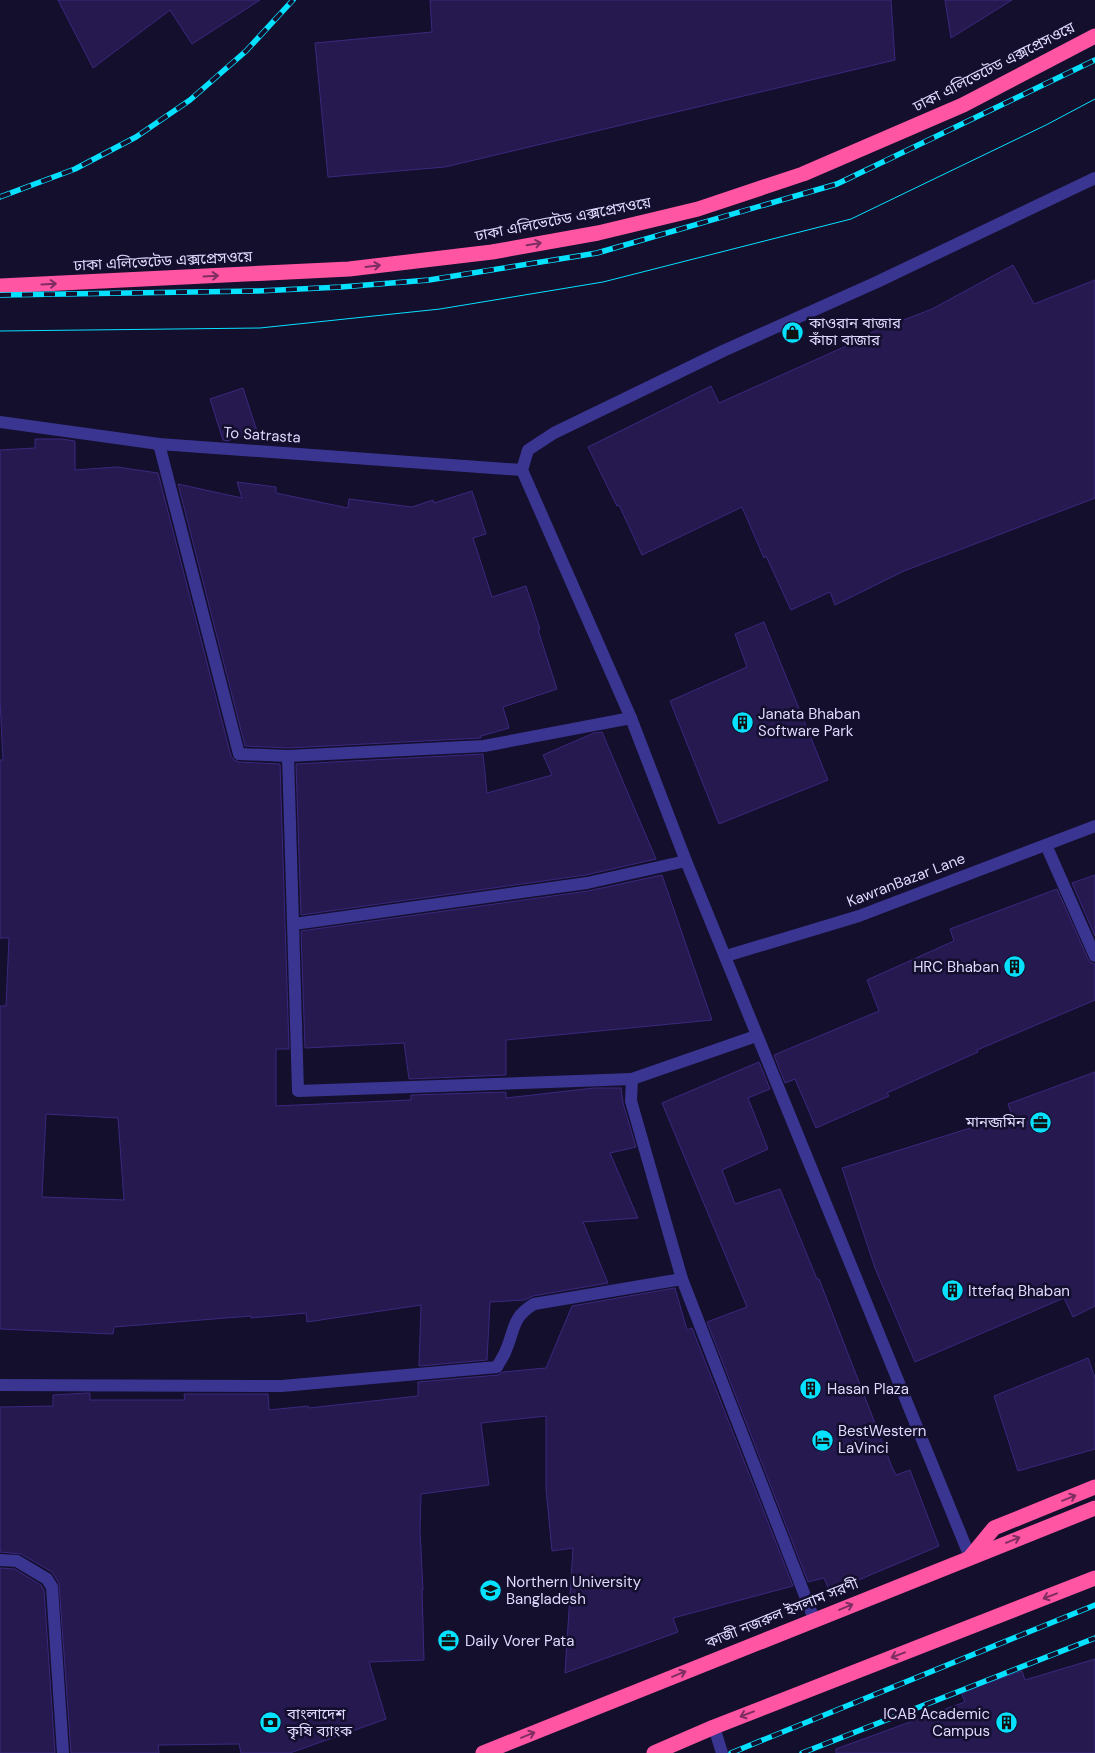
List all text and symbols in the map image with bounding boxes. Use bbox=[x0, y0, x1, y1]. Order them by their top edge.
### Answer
street label: ঢাকা এলিভেটেড এক্সপ্রেসওয়ে bbox=[909, 17, 1079, 117]
street label: ঢাকা এলিভেটেড এক্সপ্রেসওয়ে bbox=[472, 192, 653, 246]
one-way arrow bbox=[526, 239, 542, 249]
street label: ঢাকা এলিভেটেড এক্সপ্রেসওয়ে bbox=[72, 246, 253, 276]
one-way arrow bbox=[365, 261, 381, 271]
one-way arrow bbox=[203, 271, 219, 280]
one-way arrow bbox=[40, 279, 56, 289]
place label: কাওরান বাজার কাঁচা বাজার bbox=[808, 313, 902, 350]
shop icon: কাওরান বাজার কাঁচা বাজার bbox=[781, 320, 805, 344]
street label: To Satrasta bbox=[223, 422, 301, 448]
place label: Janata Bhaban Software Park bbox=[758, 704, 860, 741]
building icon: Janata Bhaban Software Park bbox=[730, 711, 754, 735]
street label: KawranBazar Lane bbox=[844, 848, 968, 912]
building icon: HRC Bhaban bbox=[1003, 955, 1027, 979]
place label: HRC Bhaban bbox=[913, 957, 999, 977]
office icon: মানব্জমিন bbox=[1029, 1110, 1053, 1134]
place label: মানব্জমিন bbox=[965, 1112, 1026, 1132]
building icon: Ittefaq Bhaban bbox=[940, 1279, 964, 1303]
place label: Ittefaq Bhaban bbox=[968, 1281, 1070, 1301]
building icon: Hasan Plaza bbox=[799, 1377, 823, 1401]
place label: Hasan Plaza bbox=[827, 1379, 909, 1399]
place label: BestWestern LaVinci bbox=[838, 1421, 926, 1458]
hotel icon: BestWestern LaVinci bbox=[810, 1428, 834, 1452]
one-way arrow bbox=[1061, 1492, 1076, 1502]
one-way arrow bbox=[1005, 1535, 1020, 1544]
place label: Northern University Bangladesh bbox=[506, 1572, 642, 1609]
street label: কাজী নজরুল ইসলাম সরণী bbox=[702, 1573, 862, 1653]
school or university icon: Northern University Bangladesh bbox=[478, 1579, 502, 1603]
one-way arrow bbox=[1042, 1592, 1058, 1601]
one-way arrow bbox=[838, 1601, 853, 1610]
office icon: Daily Vorer Pata bbox=[437, 1629, 461, 1653]
place label: Daily Vorer Pata bbox=[465, 1631, 574, 1651]
one-way arrow bbox=[891, 1651, 906, 1660]
one-way arrow bbox=[670, 1669, 686, 1678]
place label: বাংলাদেশ কৃষি ব্যাংক bbox=[286, 1704, 353, 1741]
place label: ICAB Academic Campus bbox=[883, 1704, 990, 1741]
one-way arrow bbox=[740, 1710, 755, 1720]
bank icon: বাংলাদেশ কৃষি ব্যাংক bbox=[259, 1711, 283, 1735]
building icon: ICAB Academic Campus bbox=[994, 1711, 1018, 1735]
one-way arrow bbox=[520, 1729, 535, 1739]

